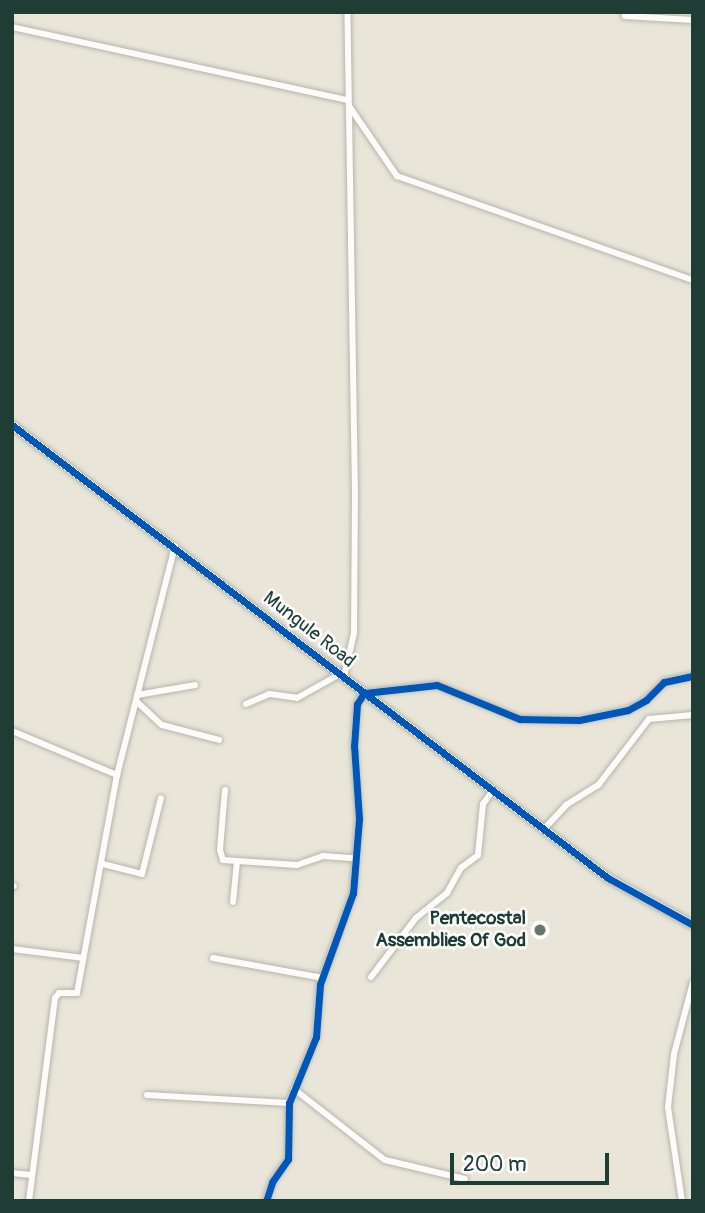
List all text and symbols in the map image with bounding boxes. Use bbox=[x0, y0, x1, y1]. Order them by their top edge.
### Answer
street label: Mungule Road bbox=[258, 587, 360, 673]
place label: Pentecostal Assemblies Of God bbox=[375, 908, 526, 952]
marker: Pentecostal Assemblies Of God bbox=[532, 922, 548, 938]
scale bar bbox=[453, 1140, 612, 1184]
text: 200 m bbox=[463, 1151, 527, 1178]

